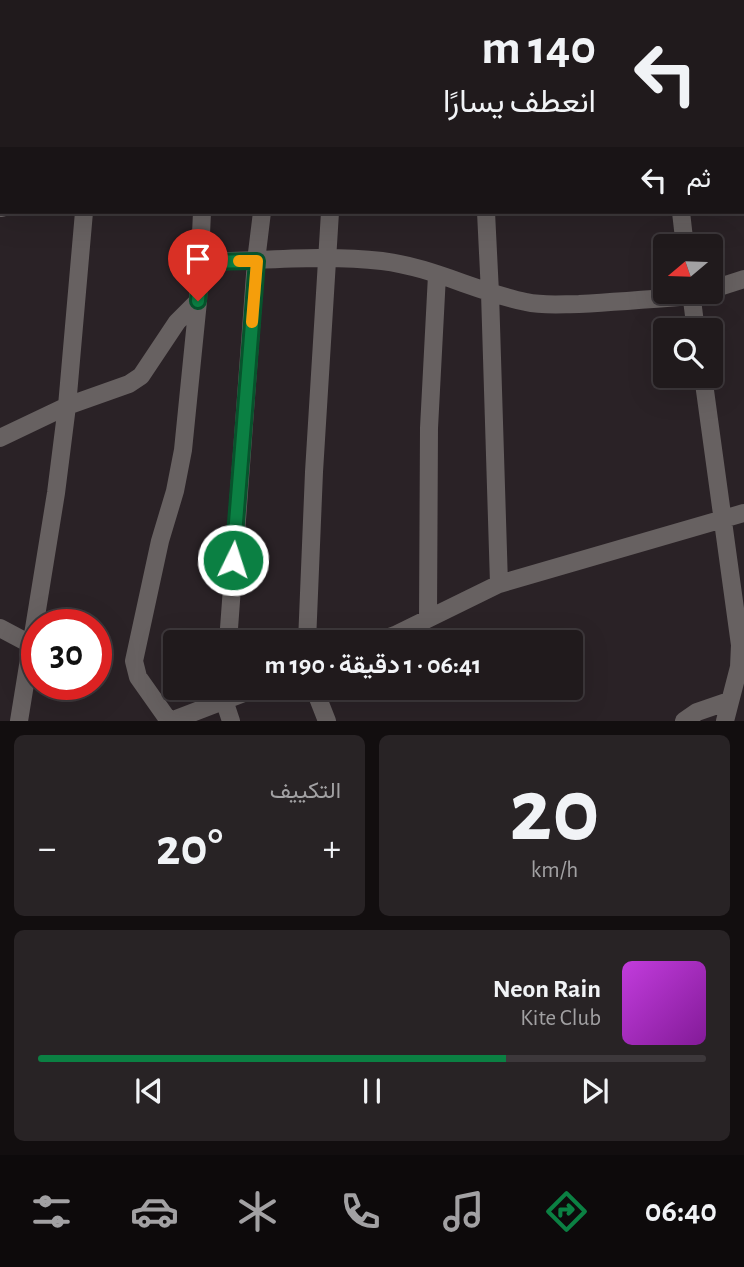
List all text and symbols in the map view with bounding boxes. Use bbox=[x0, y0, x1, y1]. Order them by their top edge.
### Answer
text: 140 m bbox=[481, 24, 596, 73]
icon: left bbox=[620, 28, 711, 119]
text: انعطف يسارًا bbox=[443, 86, 596, 118]
icon: left bbox=[635, 161, 673, 199]
text: ثم bbox=[687, 166, 711, 192]
pin bbox=[168, 229, 228, 301]
north arrow bbox=[653, 234, 723, 304]
map controls bbox=[653, 234, 723, 388]
icon: arrive bbox=[179, 240, 217, 278]
button: search bbox=[653, 318, 723, 388]
position arrow bbox=[196, 523, 270, 597]
speed limit sign: 30 bbox=[21, 609, 112, 700]
text: 06:41 · 1 دقيقة · 190 m bbox=[265, 652, 481, 678]
text: 20 bbox=[509, 766, 600, 857]
text: التكييف bbox=[270, 780, 341, 803]
text: 20° bbox=[156, 822, 223, 874]
text: − bbox=[38, 830, 56, 868]
text: + bbox=[323, 830, 341, 868]
text: km/h bbox=[531, 859, 578, 882]
text: Neon Rain bbox=[493, 976, 601, 1002]
text: Kite Club bbox=[520, 1007, 601, 1030]
icon: previous bbox=[130, 1072, 168, 1110]
icon: pause bbox=[353, 1072, 391, 1110]
icon: next bbox=[576, 1072, 614, 1110]
icon: filters bbox=[27, 1187, 76, 1236]
icon: car bbox=[130, 1187, 179, 1236]
icon: climate bbox=[233, 1187, 282, 1236]
icon: phone bbox=[336, 1187, 385, 1236]
icon: music bbox=[439, 1187, 488, 1236]
icon: directions bbox=[542, 1187, 591, 1236]
text: 06:40 bbox=[645, 1195, 717, 1227]

